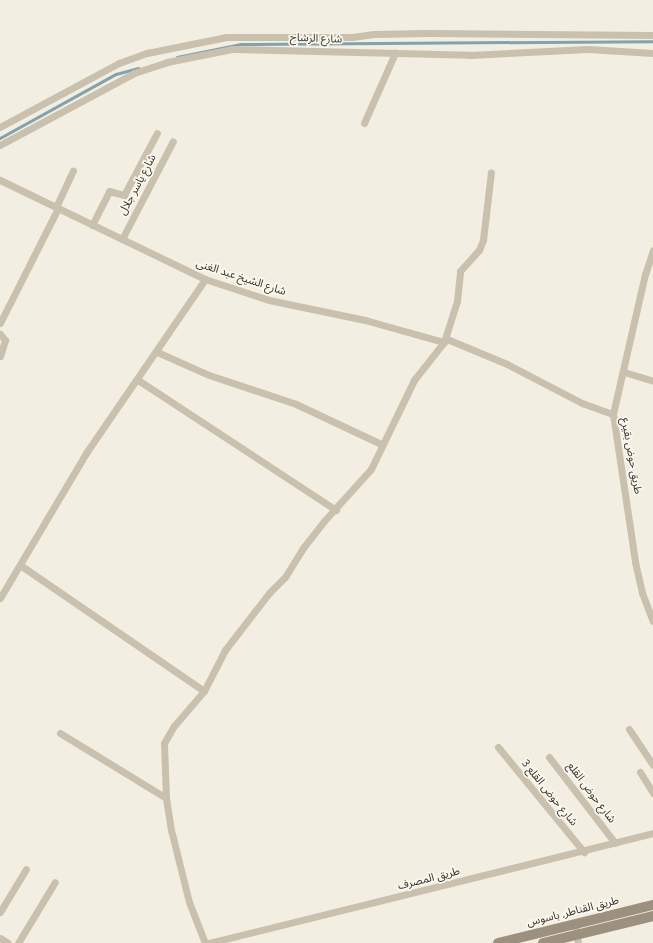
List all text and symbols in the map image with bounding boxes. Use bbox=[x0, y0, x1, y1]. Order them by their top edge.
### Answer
street label: شارع الرشاح bbox=[290, 31, 342, 47]
street label: شارع ياسر جلال bbox=[116, 152, 160, 218]
street label: شارع الشيخ عبد الغنى bbox=[194, 257, 288, 299]
street label: طريق حوض بقيرع bbox=[618, 417, 644, 495]
street label: شارع حوض القلع 3 bbox=[518, 757, 580, 829]
street label: شارع حوض القلع bbox=[564, 760, 618, 826]
street label: طريق المصرف bbox=[397, 865, 461, 893]
street label: طريق القناطر, باسوس bbox=[526, 894, 620, 930]

